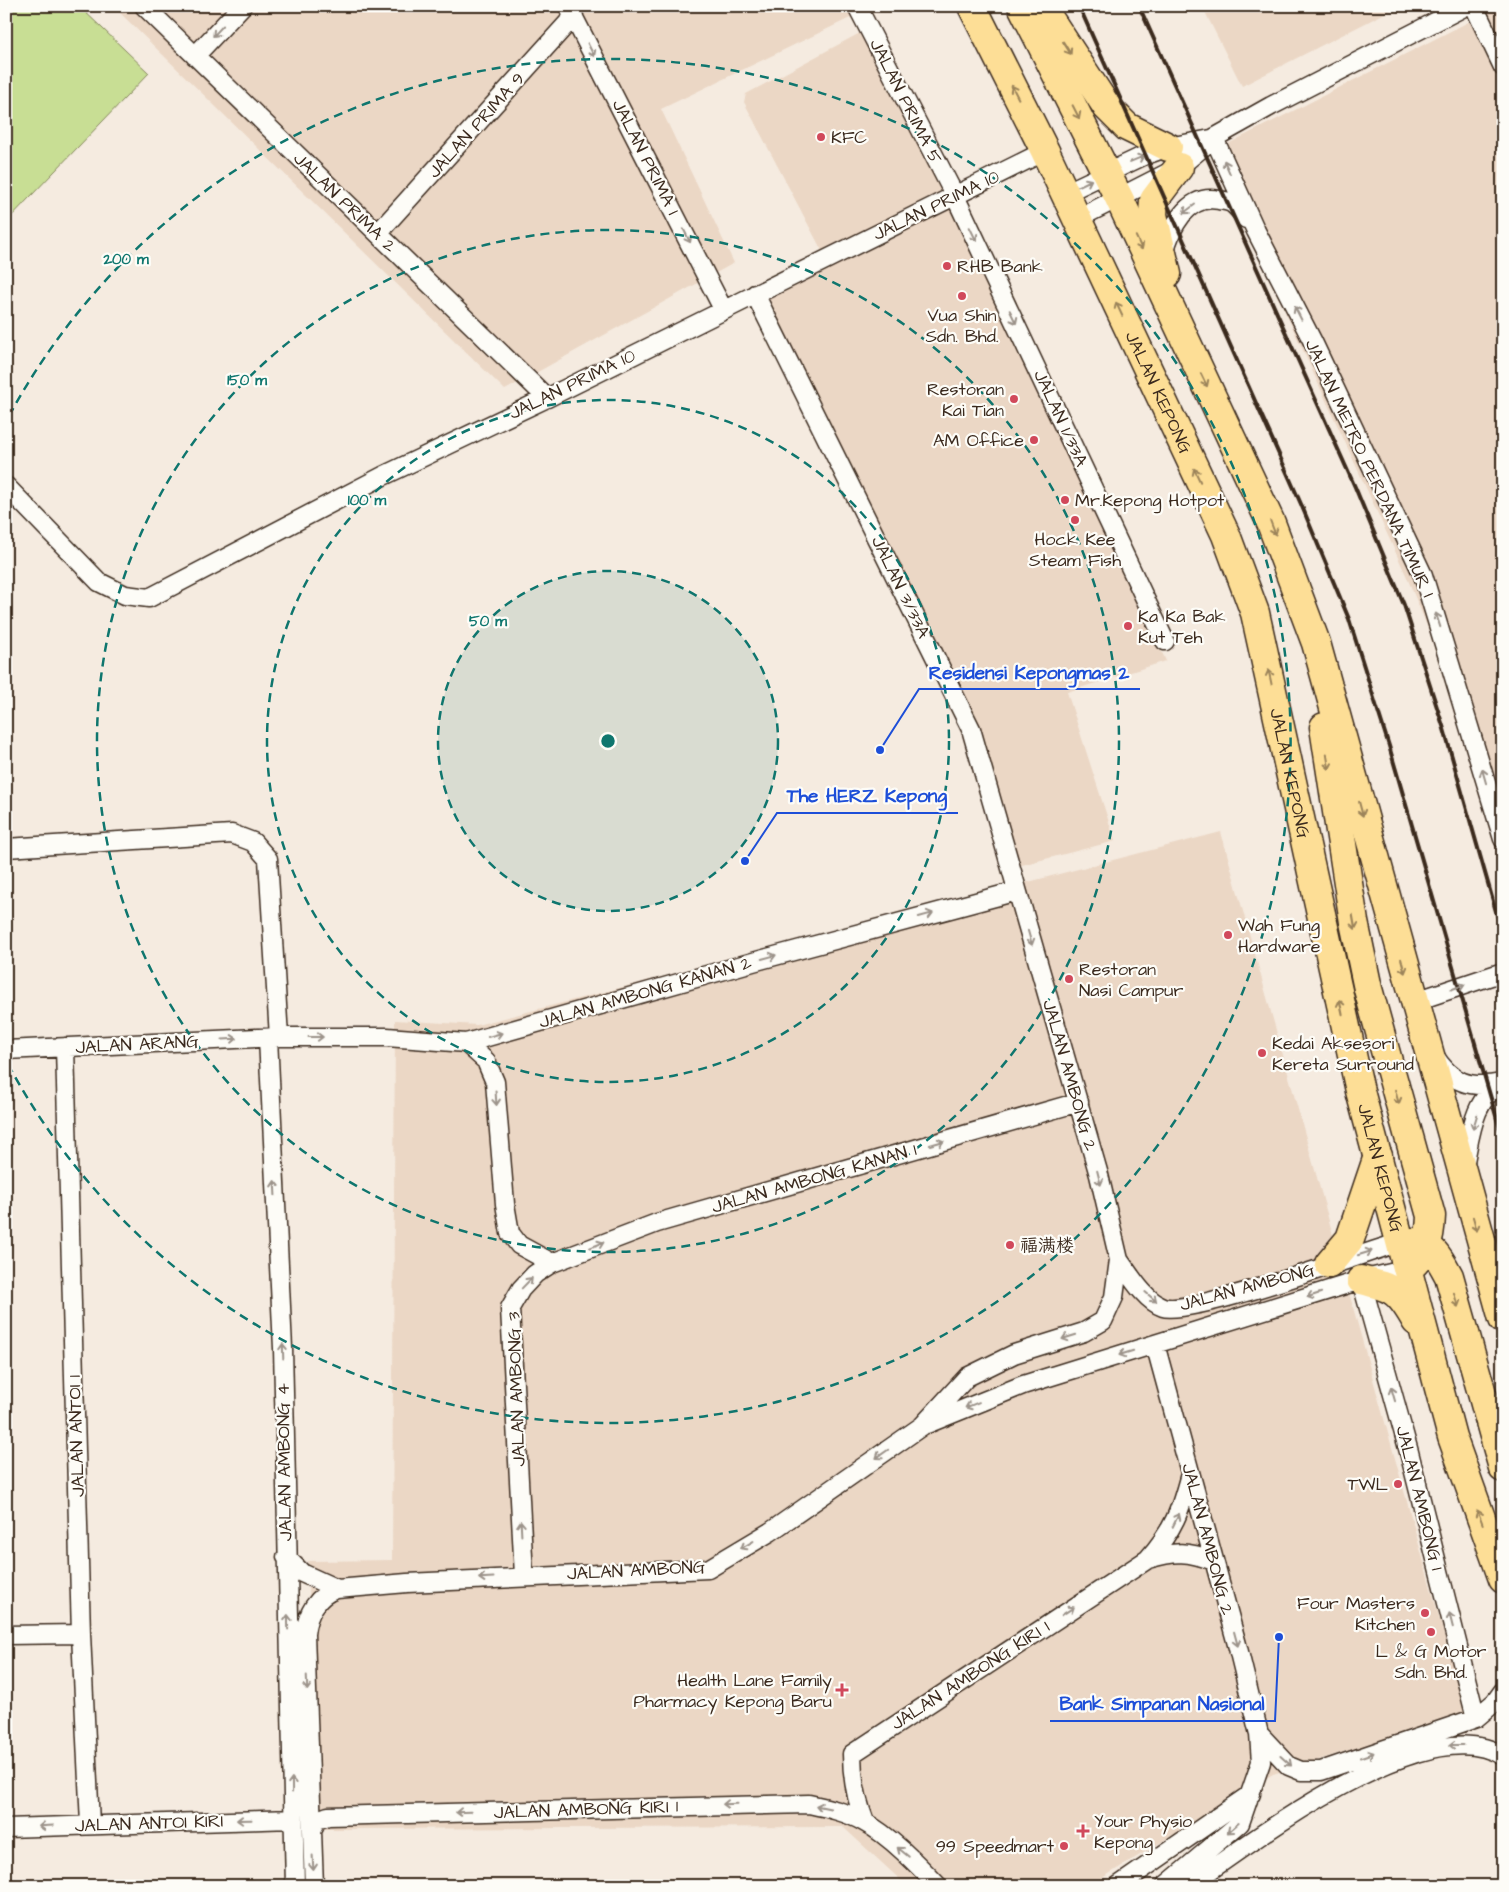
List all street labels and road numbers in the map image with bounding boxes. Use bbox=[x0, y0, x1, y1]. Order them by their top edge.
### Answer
street label: JALAN PRIMA 5 bbox=[863, 35, 948, 168]
street label: JALAN PRIMA 9 bbox=[422, 67, 531, 184]
street label: JALAN PRIMA 1 bbox=[606, 95, 685, 219]
street label: JALAN PRIMA 2 bbox=[288, 147, 402, 259]
street label: JALAN PRIMA 10 bbox=[869, 164, 1004, 247]
street label: JALAN KEPONG bbox=[1119, 327, 1198, 458]
street label: JALAN METRO PERDANA TIMUR 1 bbox=[1299, 335, 1440, 601]
street label: JALAN PRIMA 10 bbox=[505, 343, 640, 426]
street label: JALAN 1/33A bbox=[1027, 366, 1094, 471]
street label: JALAN 3/33A bbox=[865, 532, 936, 643]
street label: JALAN KEPONG bbox=[1263, 706, 1316, 841]
street label: JALAN AMBONG KANAN 2 bbox=[536, 950, 755, 1035]
street label: JALAN AMBONG 2 bbox=[1036, 997, 1103, 1154]
street label: JALAN ARANG bbox=[75, 1029, 200, 1060]
street label: JALAN KEPONG bbox=[1351, 1101, 1409, 1236]
street label: JALAN AMBONG KANAN 1 bbox=[709, 1137, 919, 1220]
street label: JALAN AMBONG bbox=[1177, 1257, 1318, 1317]
street label: JALAN AMBONG 3 bbox=[501, 1311, 532, 1467]
street label: JALAN ANTOI 1 bbox=[62, 1375, 91, 1497]
street label: JALAN AMBONG 4 bbox=[271, 1383, 298, 1541]
street label: JALAN AMBONG 1 bbox=[1389, 1423, 1450, 1573]
street label: JALAN AMBONG 2 bbox=[1175, 1461, 1240, 1618]
street label: JALAN AMBONG bbox=[566, 1554, 706, 1587]
street label: JALAN AMBONG KIRI 1 bbox=[886, 1615, 1054, 1736]
street label: JALAN AMBONG KIRI 1 bbox=[493, 1794, 679, 1825]
street label: JALAN ANTOI KIRI bbox=[74, 1808, 224, 1839]

